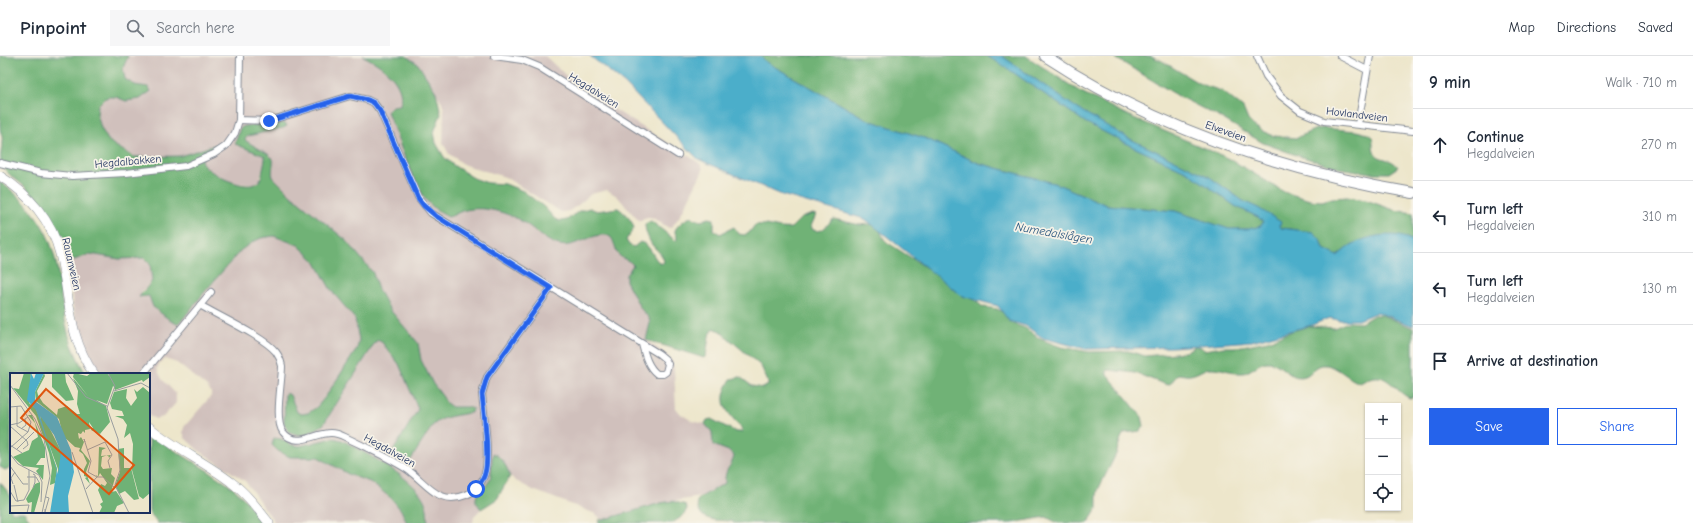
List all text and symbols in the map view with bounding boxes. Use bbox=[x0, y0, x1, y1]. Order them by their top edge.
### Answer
search box bbox=[110, 10, 390, 46]
text: Pinpoint bbox=[20, 17, 86, 39]
icon: search bbox=[124, 17, 146, 39]
text: Search here bbox=[156, 19, 234, 37]
text: Map bbox=[1508, 19, 1535, 36]
text: Directions bbox=[1557, 19, 1616, 36]
text: Saved bbox=[1638, 19, 1673, 36]
street label: Hegdalveien bbox=[566, 70, 621, 111]
text: 9 min bbox=[1429, 73, 1471, 92]
text: Walk · 710 m bbox=[1605, 75, 1677, 90]
street label: Hovlandveien bbox=[1325, 104, 1389, 125]
route end bbox=[260, 112, 278, 130]
street label: Elveveien bbox=[1203, 118, 1248, 145]
text: Continue bbox=[1467, 128, 1524, 146]
icon: ahead bbox=[1429, 134, 1451, 156]
text: 270 m bbox=[1641, 137, 1677, 152]
text: Hegdalveien bbox=[1467, 146, 1535, 161]
street label: Hegdalbakken bbox=[94, 152, 162, 171]
text: Turn left bbox=[1467, 200, 1523, 218]
icon: left bbox=[1429, 206, 1451, 228]
text: 310 m bbox=[1642, 209, 1677, 224]
text: Hegdalveien bbox=[1467, 218, 1535, 233]
water label: Numedalslågen bbox=[1014, 219, 1094, 247]
street label: Rauanveien bbox=[59, 237, 84, 292]
text: Turn left bbox=[1467, 272, 1523, 290]
icon: left bbox=[1429, 278, 1451, 300]
text: 130 m bbox=[1642, 281, 1677, 296]
text: Hegdalveien bbox=[1467, 290, 1535, 305]
icon: arrive bbox=[1429, 350, 1451, 372]
text: Arrive at destination bbox=[1467, 352, 1598, 370]
inset map bbox=[10, 373, 150, 513]
map controls bbox=[1365, 403, 1401, 511]
button: + bbox=[1365, 403, 1401, 439]
button: Save bbox=[1429, 408, 1549, 445]
button: Share bbox=[1557, 408, 1677, 445]
street label: Hegdalveien bbox=[362, 431, 418, 470]
button: − bbox=[1365, 439, 1401, 475]
button: locate bbox=[1365, 475, 1401, 511]
route start bbox=[467, 480, 485, 498]

